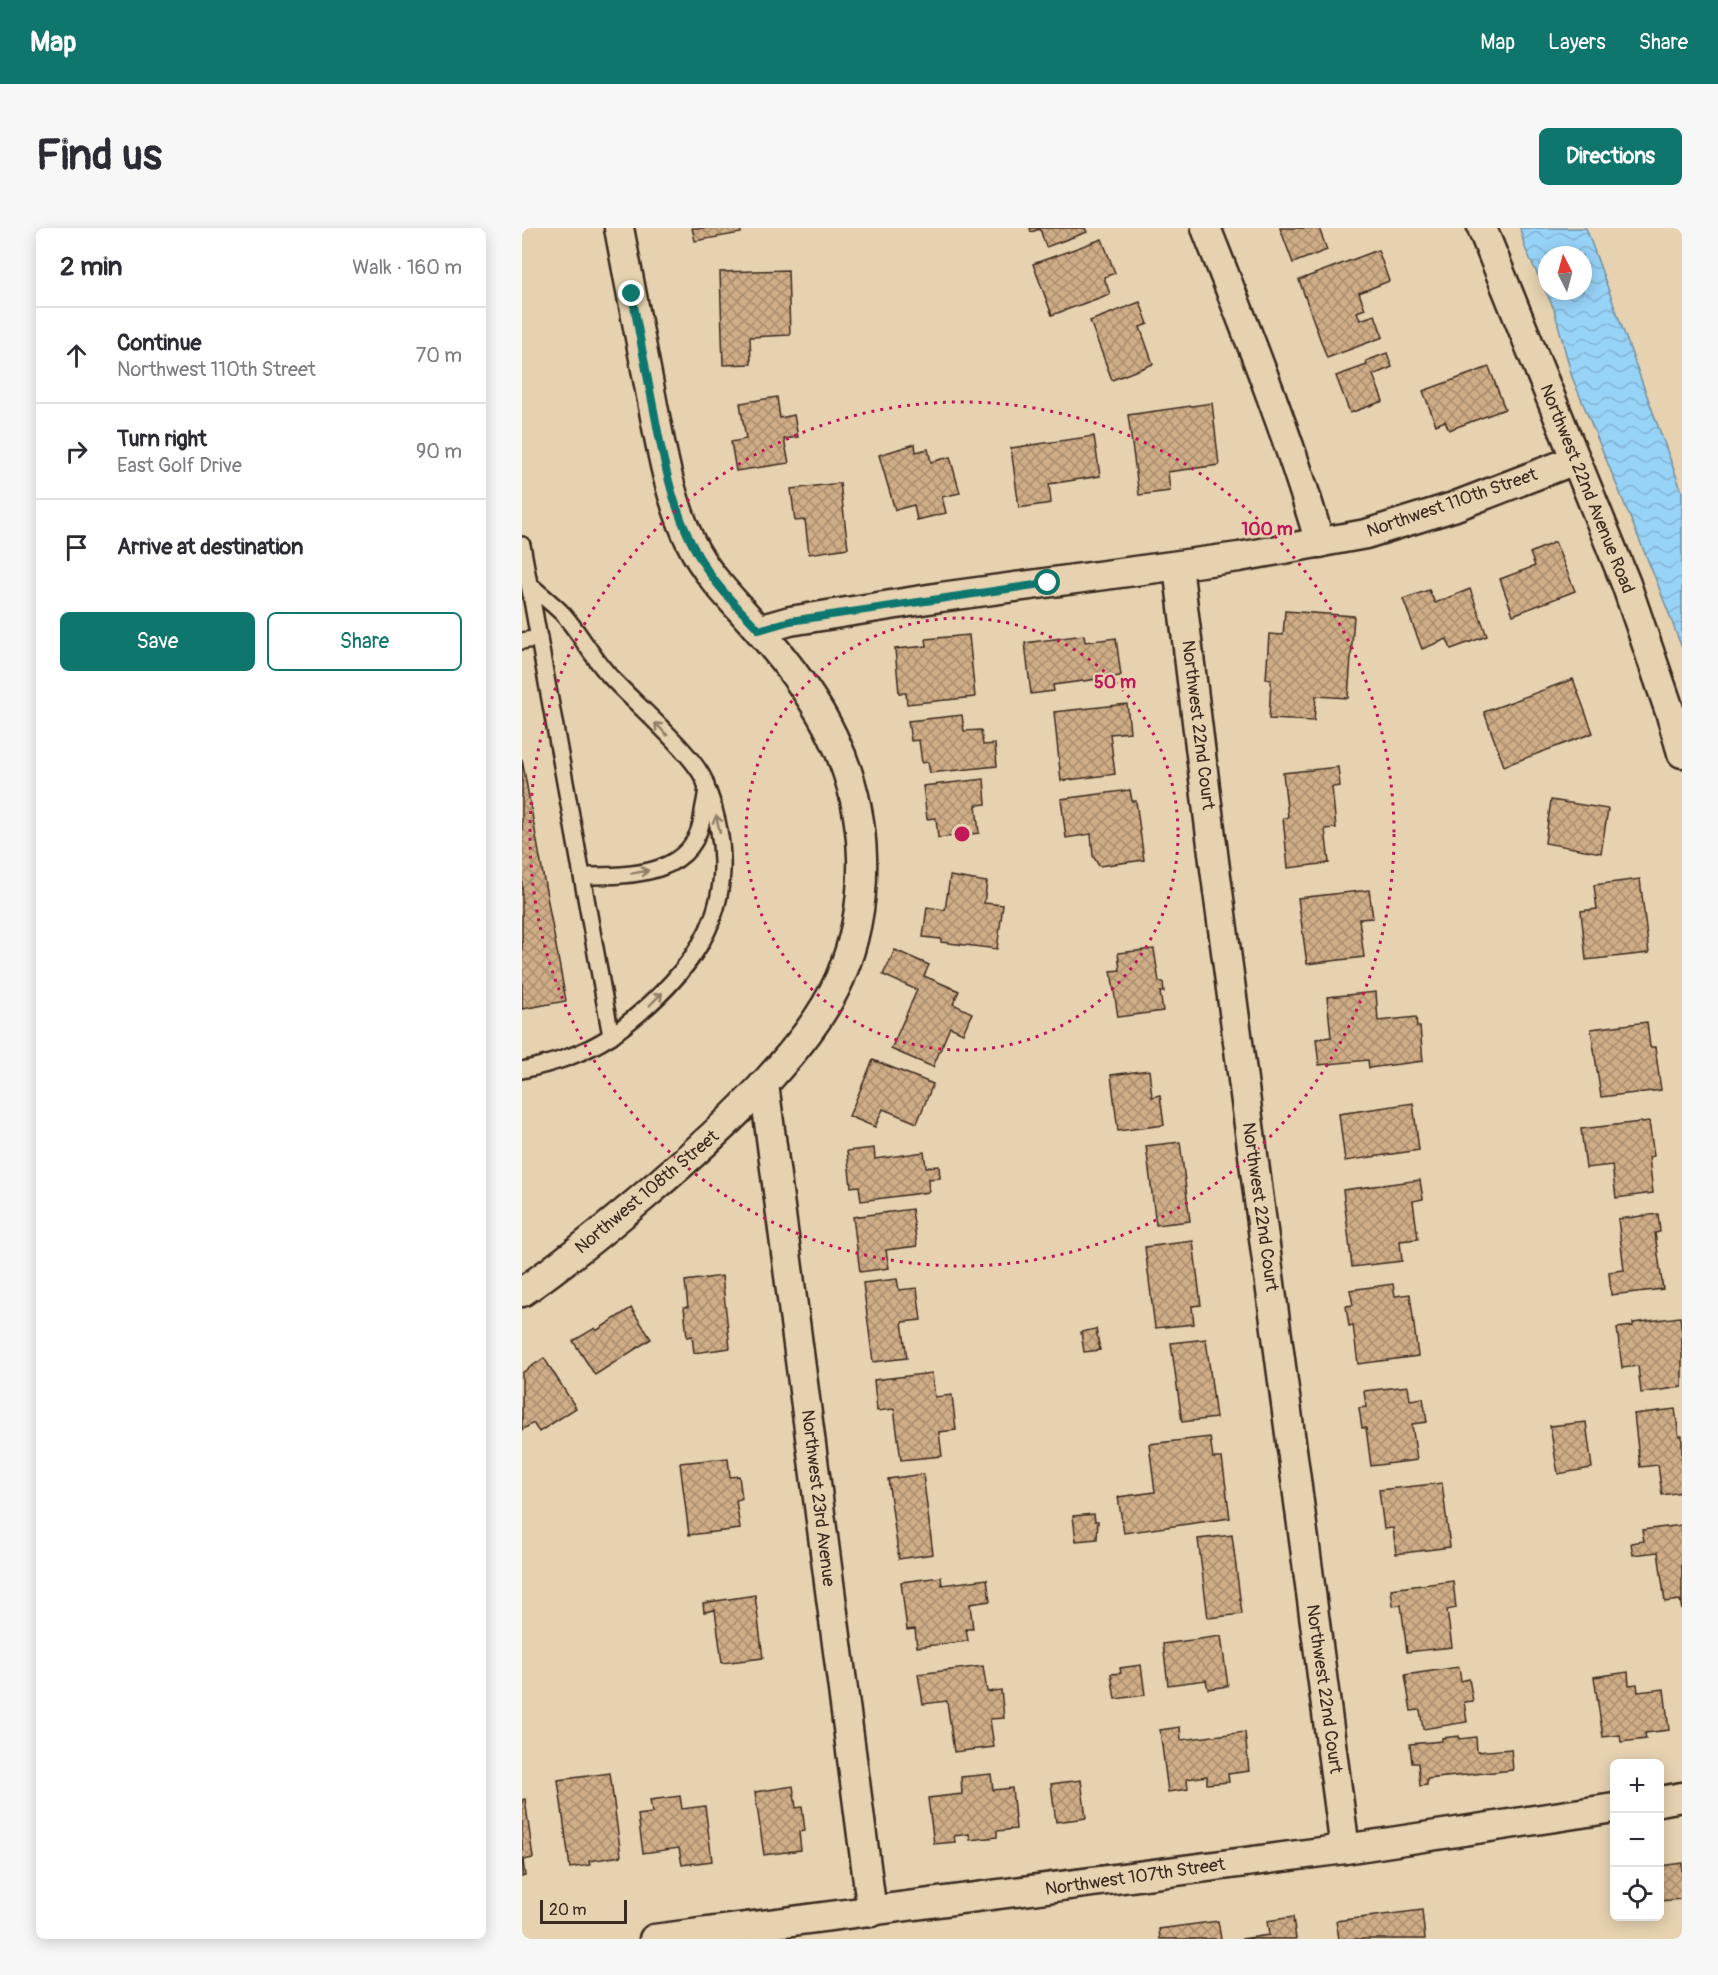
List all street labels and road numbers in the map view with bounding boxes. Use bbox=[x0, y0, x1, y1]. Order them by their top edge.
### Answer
street label: Northwest 22nd Avenue Road bbox=[1534, 381, 1640, 597]
street label: Northwest 110th Street bbox=[1364, 463, 1541, 543]
street label: Northwest 22nd Court bbox=[1176, 639, 1220, 812]
street label: Northwest 22nd Court bbox=[1237, 1121, 1283, 1294]
street label: Northwest 108th Street bbox=[570, 1125, 724, 1259]
street label: Northwest 23rd Avenue bbox=[796, 1408, 840, 1588]
street label: Northwest 22nd Court bbox=[1301, 1603, 1347, 1776]
street label: Northwest 107th Street bbox=[1044, 1853, 1227, 1901]

